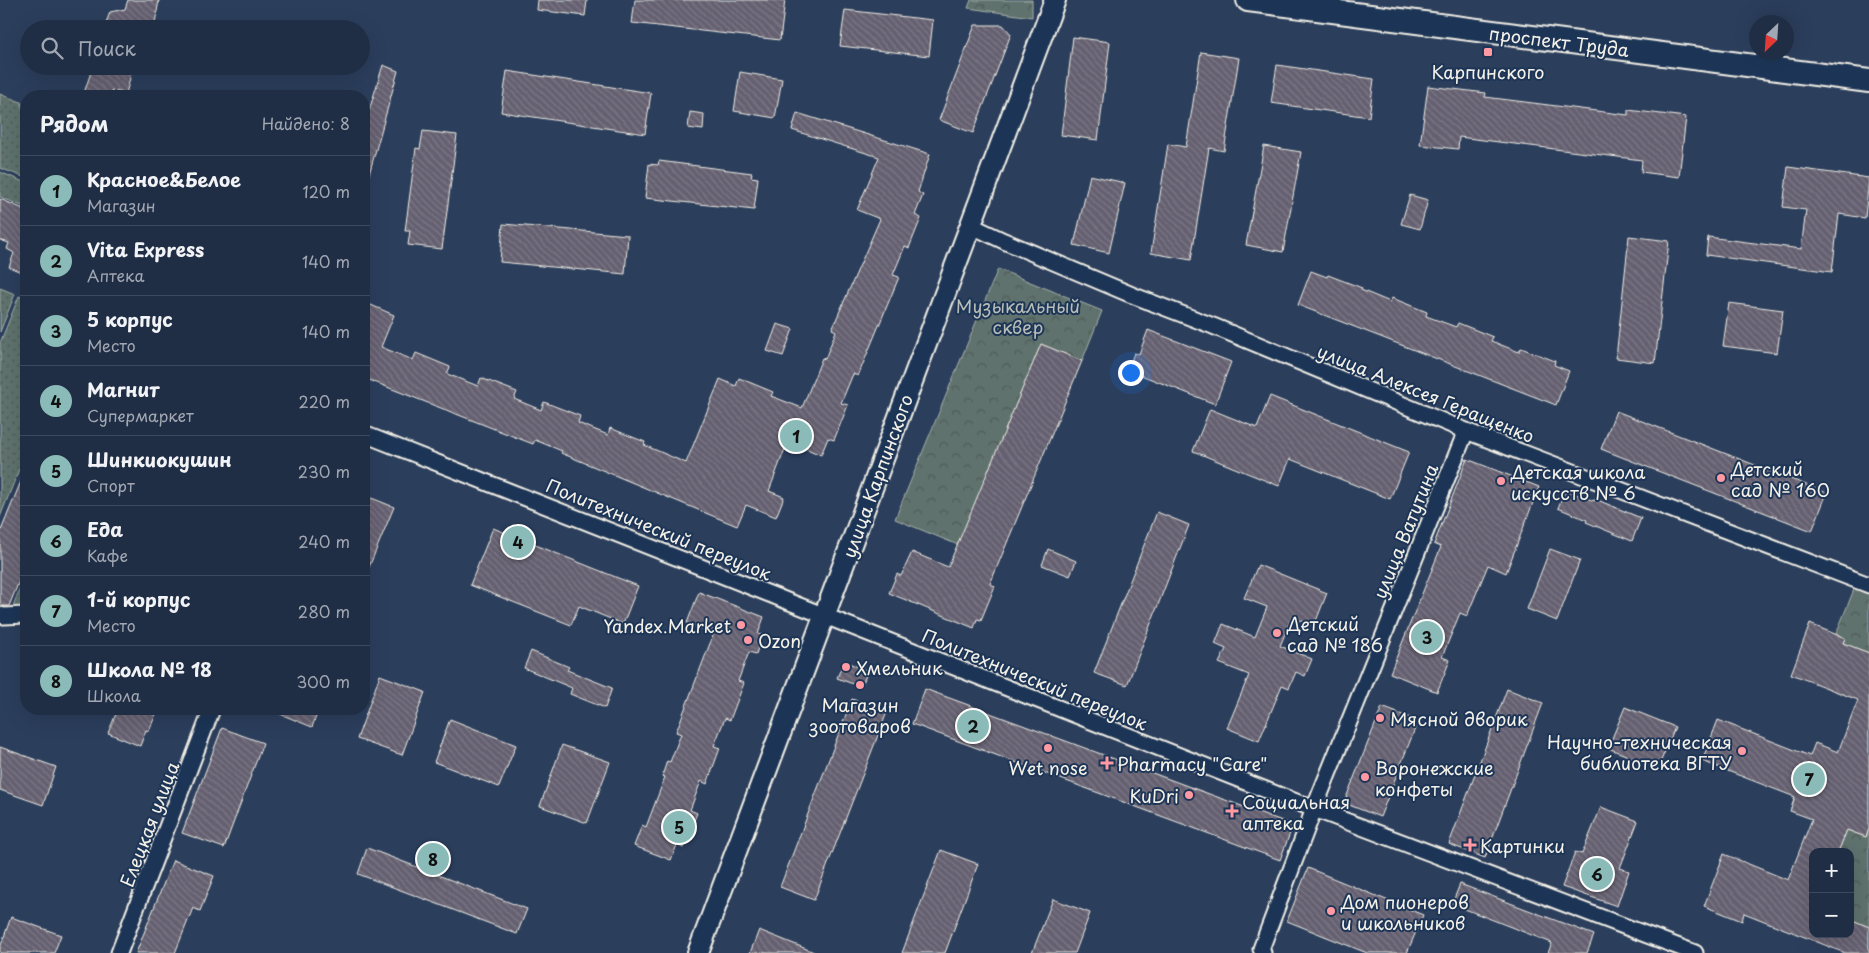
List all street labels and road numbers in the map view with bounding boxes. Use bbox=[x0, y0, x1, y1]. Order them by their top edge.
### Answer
street label: проспект Труда bbox=[1487, 19, 1631, 63]
street label: улица Алексея Геращенко bbox=[1313, 337, 1539, 449]
street label: улица Карпинского bbox=[835, 390, 919, 562]
street label: улица Ватутина bbox=[1366, 459, 1445, 603]
street label: Политехнический переулок bbox=[542, 471, 776, 587]
street label: Политехнический переулок bbox=[918, 621, 1152, 737]
street label: Елецкая улица bbox=[113, 757, 186, 891]

